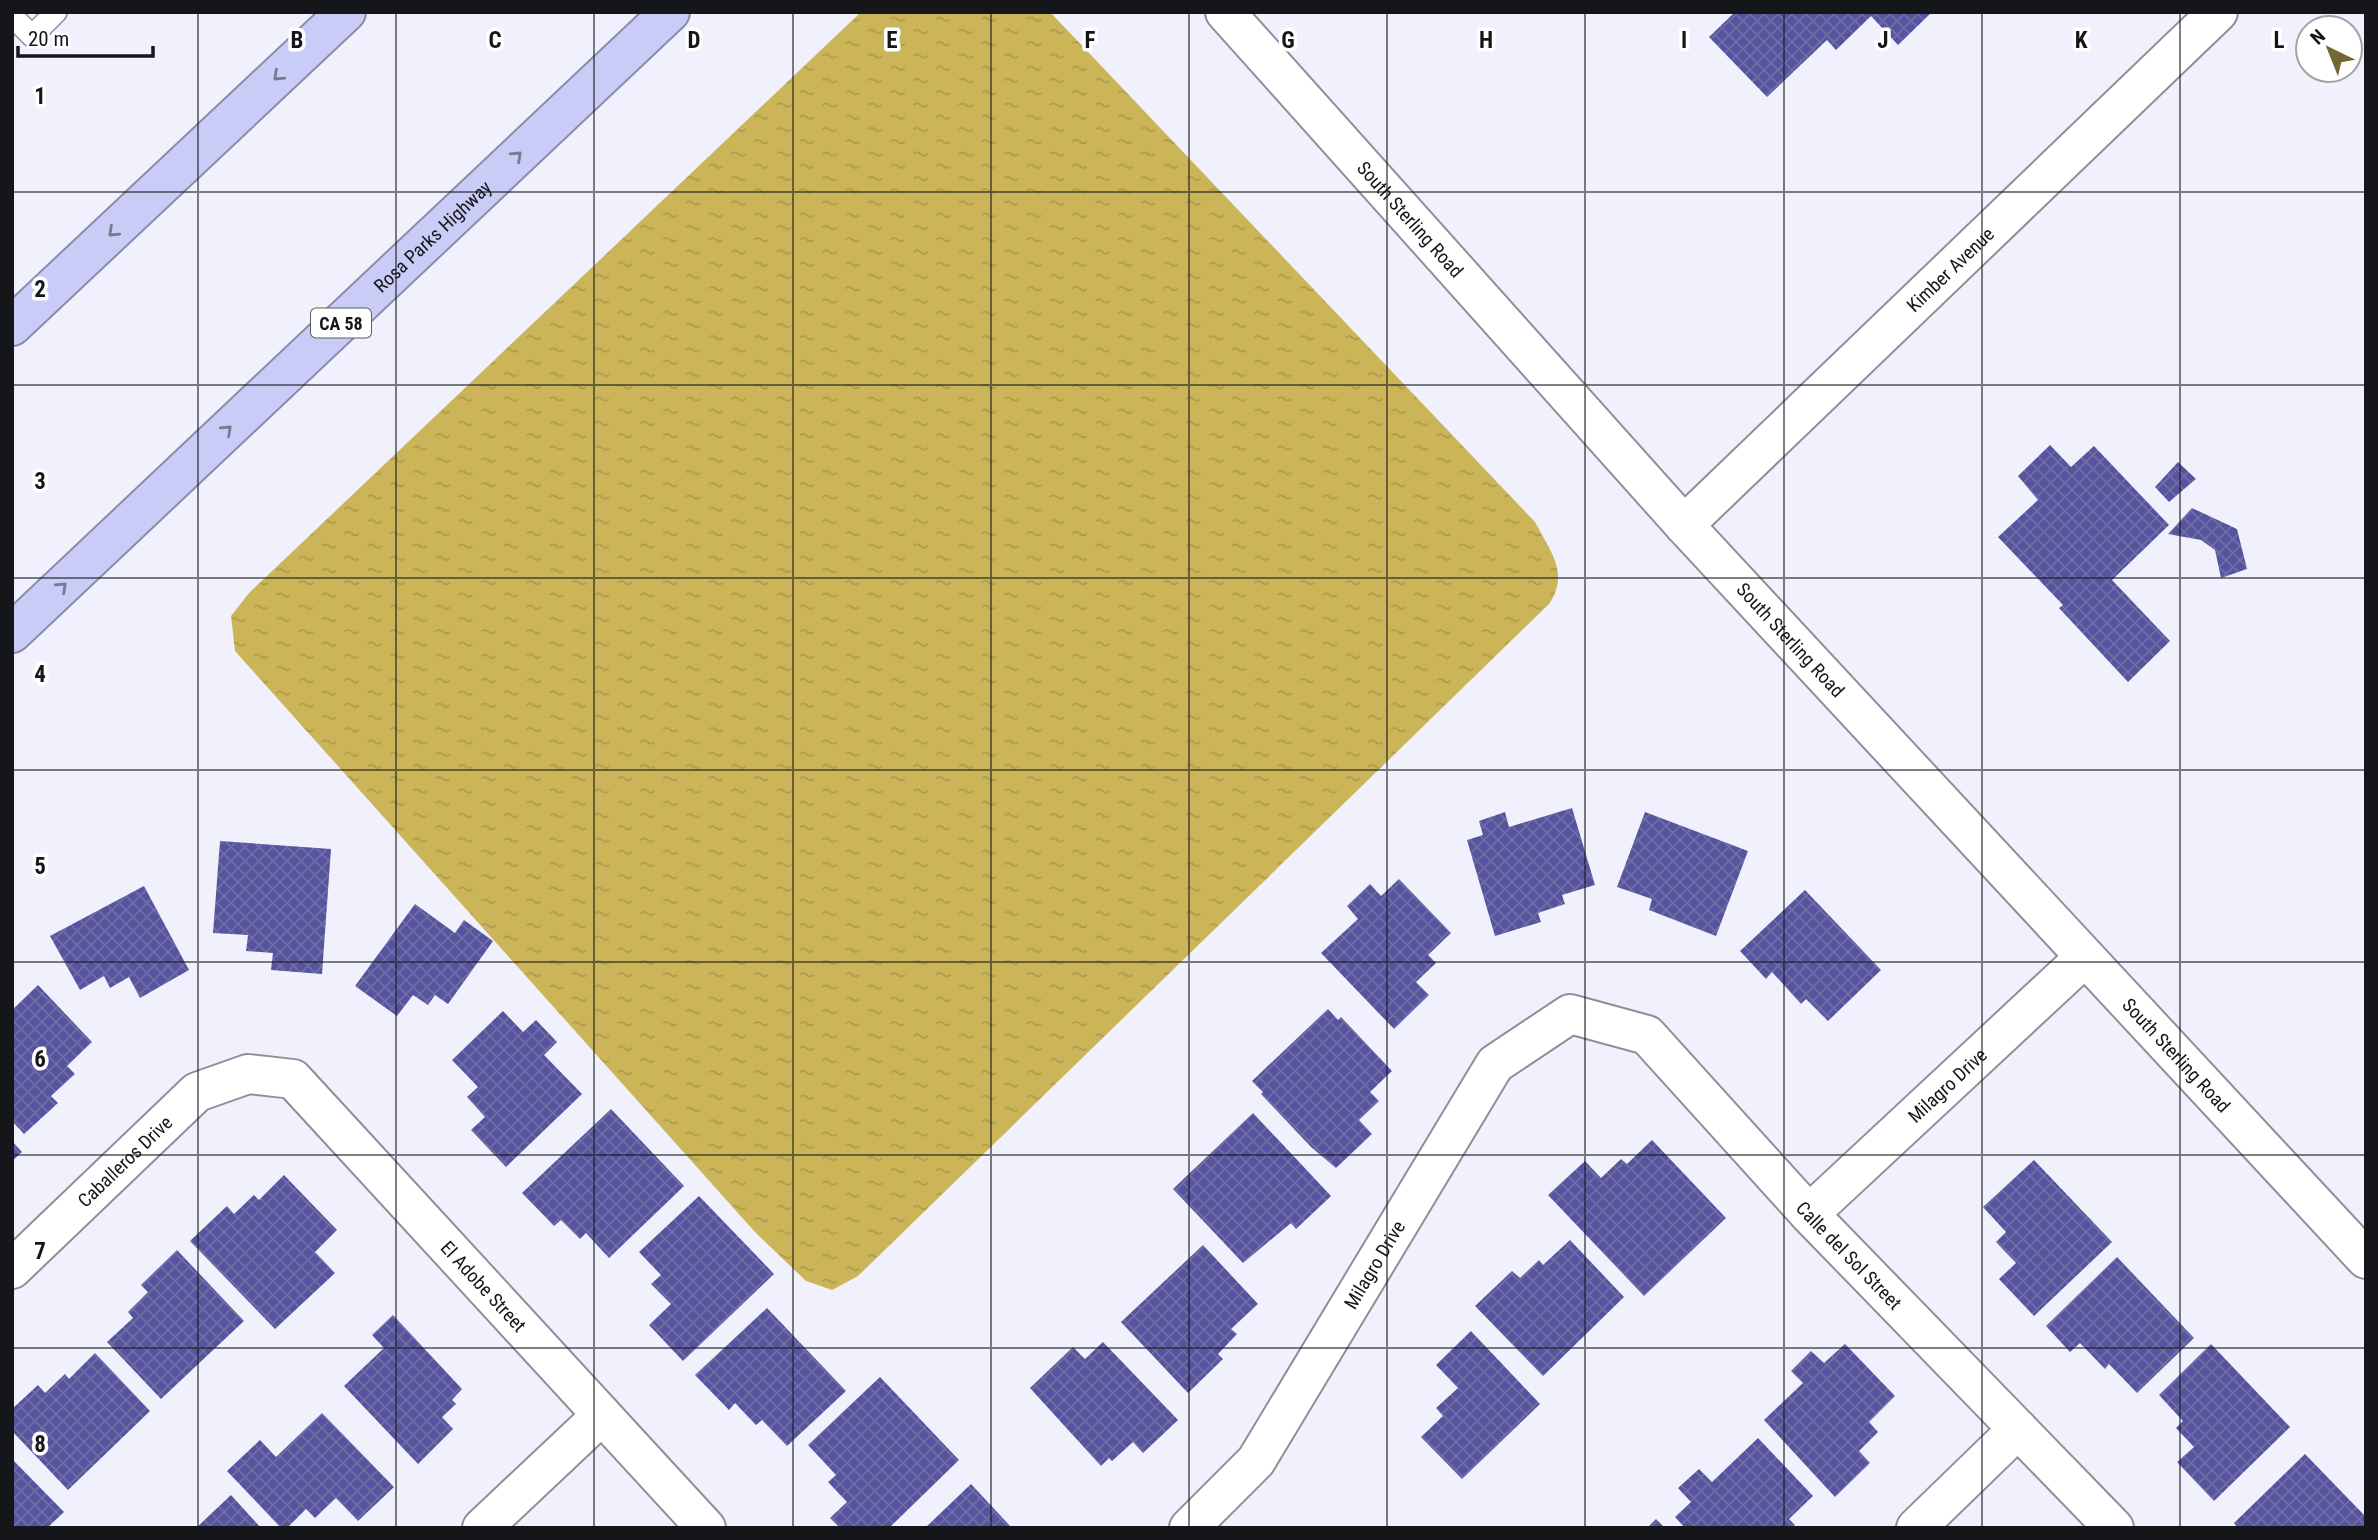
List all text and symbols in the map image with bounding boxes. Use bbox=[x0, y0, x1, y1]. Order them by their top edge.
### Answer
scale bar bbox=[18, 14, 152, 58]
north arrow bbox=[2294, 14, 2364, 84]
text: N bbox=[2306, 25, 2330, 49]
text: 20 m bbox=[28, 27, 69, 51]
text: B bbox=[291, 27, 303, 54]
text: C bbox=[488, 27, 502, 54]
text: D bbox=[688, 27, 701, 54]
text: E bbox=[886, 27, 898, 54]
text: F bbox=[1085, 27, 1096, 54]
text: G bbox=[1281, 27, 1295, 54]
text: H bbox=[1479, 27, 1493, 54]
text: I bbox=[1681, 27, 1687, 54]
text: J bbox=[1877, 27, 1889, 54]
text: K bbox=[2075, 27, 2088, 54]
text: L bbox=[2273, 27, 2285, 54]
one-way arrow bbox=[273, 67, 286, 80]
text: 1 bbox=[34, 83, 46, 110]
one-way arrow bbox=[509, 152, 522, 165]
street label: South Sterling Road bbox=[1353, 156, 1468, 282]
street label: Rosa Parks Highway bbox=[369, 175, 496, 297]
street label: Kimber Avenue bbox=[1902, 222, 1999, 317]
one-way arrow bbox=[108, 223, 121, 236]
text: 2 bbox=[34, 276, 46, 303]
road number: CA 58 bbox=[311, 309, 371, 338]
one-way arrow bbox=[219, 426, 232, 439]
text: 3 bbox=[34, 468, 46, 495]
street label: South Sterling Road bbox=[1732, 578, 1849, 702]
one-way arrow bbox=[54, 582, 67, 595]
text: 4 bbox=[34, 661, 46, 688]
text: 5 bbox=[34, 853, 46, 880]
street label: South Sterling Road bbox=[2118, 993, 2235, 1117]
street label: Milagro Drive bbox=[1903, 1043, 1992, 1127]
text: 6 bbox=[34, 1046, 46, 1073]
street label: Caballeros Drive bbox=[73, 1111, 177, 1212]
street label: Calle del Sol Street bbox=[1791, 1196, 1907, 1314]
street label: Milagro Drive bbox=[1339, 1216, 1410, 1313]
street label: El Adobe Street bbox=[436, 1236, 531, 1336]
text: 7 bbox=[34, 1238, 46, 1265]
text: 8 bbox=[34, 1431, 46, 1458]

